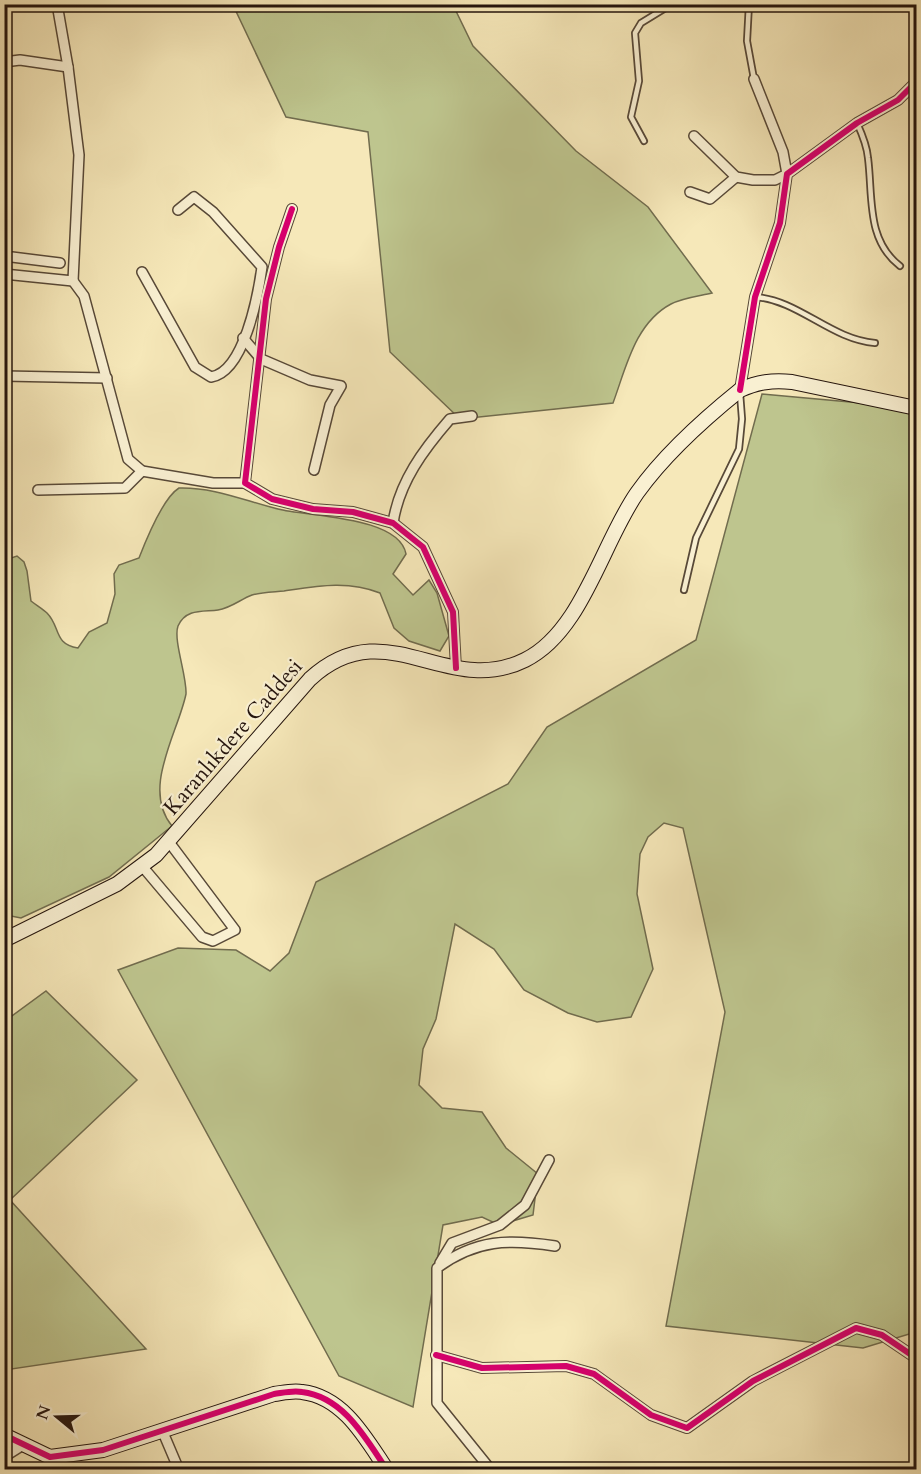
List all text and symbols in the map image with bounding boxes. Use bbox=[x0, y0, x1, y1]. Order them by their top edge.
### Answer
street label: Karanlıkdere Caddesi bbox=[157, 652, 309, 822]
north arrow bbox=[27, 1387, 87, 1447]
text: N bbox=[31, 1402, 56, 1423]

